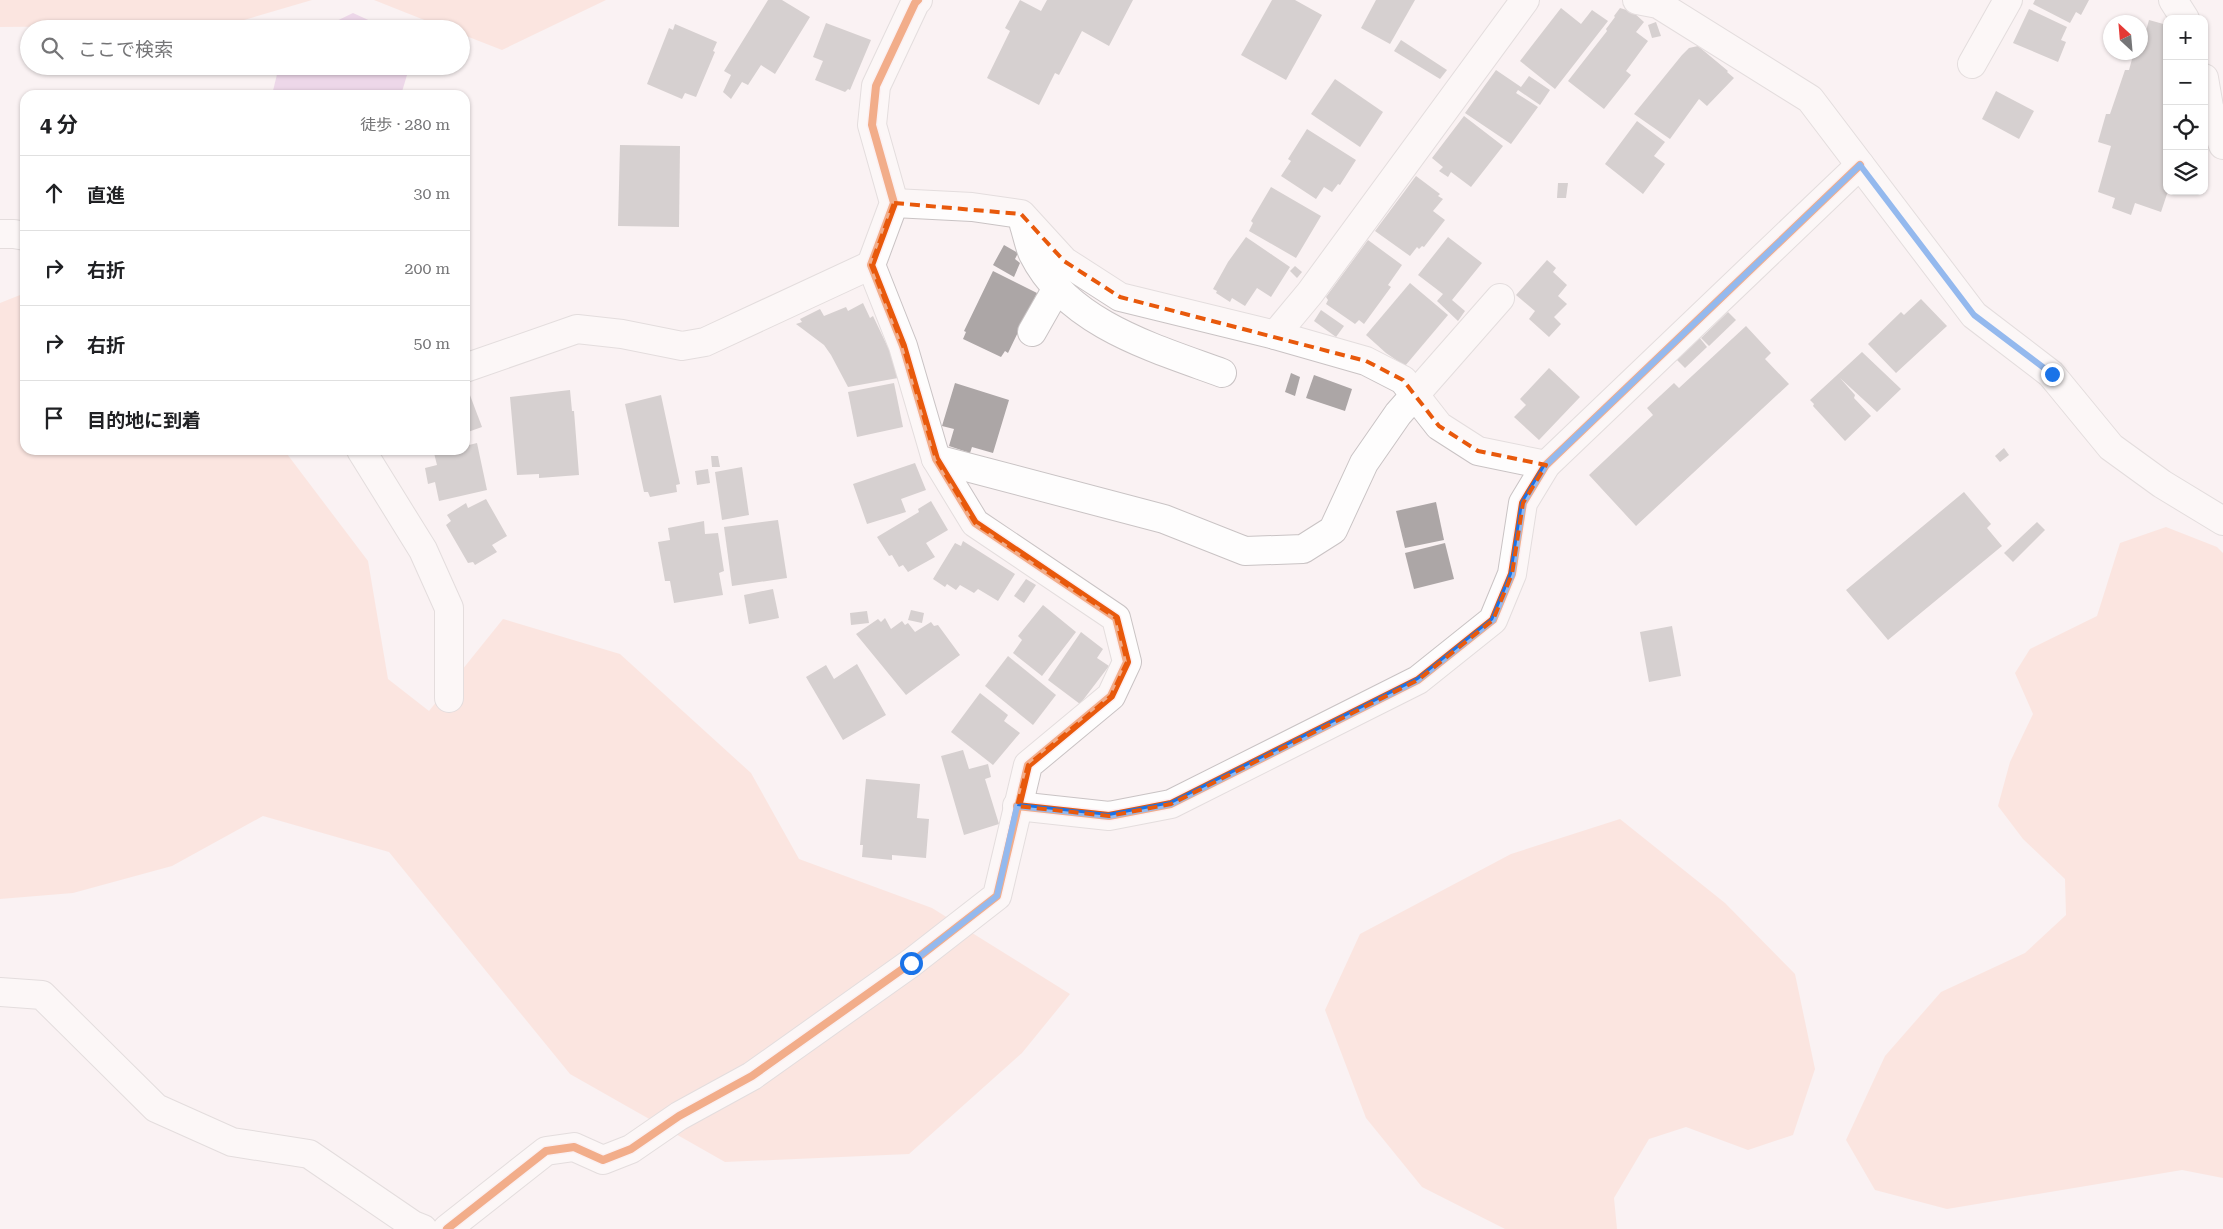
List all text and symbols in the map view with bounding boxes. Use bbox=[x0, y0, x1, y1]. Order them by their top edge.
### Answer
north arrow bbox=[2103, 15, 2148, 60]
map controls bbox=[2163, 15, 2208, 195]
button: + bbox=[2163, 15, 2208, 60]
search box bbox=[20, 20, 470, 75]
icon: search bbox=[38, 34, 66, 62]
text: ここで検索 bbox=[78, 38, 173, 61]
button: − bbox=[2163, 60, 2208, 105]
button: locate bbox=[2163, 105, 2208, 150]
text: 4 分 bbox=[40, 113, 78, 137]
text: 徒歩 · 280 m bbox=[360, 115, 450, 134]
button: layers bbox=[2163, 150, 2208, 195]
icon: ahead bbox=[40, 179, 68, 207]
text: 直進 bbox=[87, 184, 125, 207]
text: 30 m bbox=[413, 184, 450, 203]
icon: right bbox=[40, 254, 68, 282]
text: 右折 bbox=[87, 259, 125, 282]
text: 200 m bbox=[404, 259, 450, 278]
icon: right bbox=[40, 329, 68, 357]
text: 右折 bbox=[87, 334, 125, 357]
text: 50 m bbox=[413, 334, 450, 353]
route end bbox=[2041, 363, 2064, 386]
icon: arrive bbox=[40, 404, 68, 432]
text: 目的地に到着 bbox=[87, 409, 201, 432]
route start bbox=[900, 952, 923, 975]

